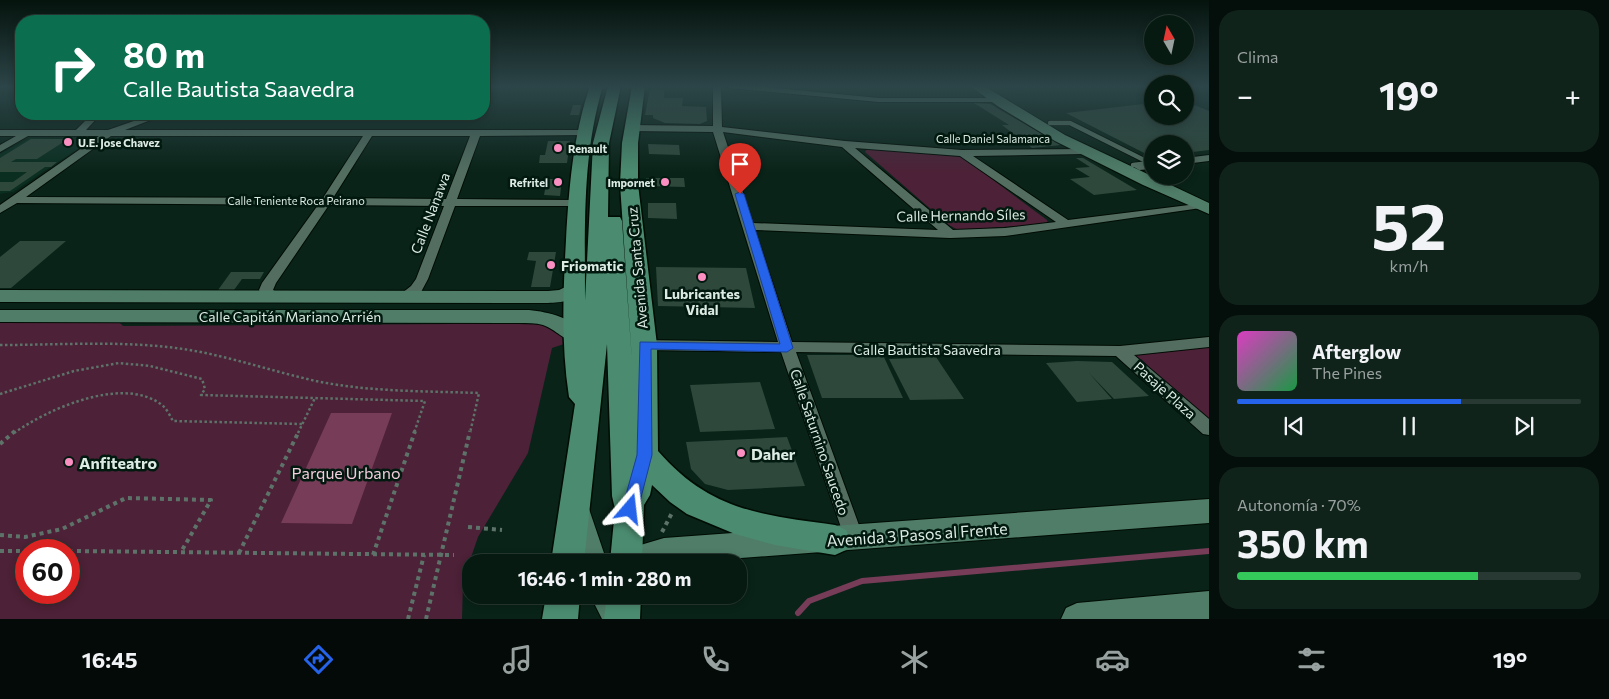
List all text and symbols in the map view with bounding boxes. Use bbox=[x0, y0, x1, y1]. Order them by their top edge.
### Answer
north arrow bbox=[1144, 15, 1194, 65]
map controls bbox=[1144, 15, 1194, 185]
text: 80 m bbox=[123, 32, 205, 75]
icon: right bbox=[40, 35, 105, 100]
text: Clima bbox=[1237, 47, 1278, 66]
text: 19° bbox=[1379, 71, 1439, 118]
text: Calle Bautista Saavedra bbox=[123, 75, 355, 102]
button: search bbox=[1144, 75, 1194, 125]
text: − bbox=[1237, 78, 1253, 112]
text: + bbox=[1565, 78, 1581, 112]
street label: Calle Daniel Salamanca bbox=[936, 132, 1050, 145]
button: layers bbox=[1144, 135, 1194, 185]
marker: U.E. Jose Chavez bbox=[62, 136, 74, 148]
place label: U.E. Jose Chavez bbox=[78, 136, 160, 150]
marker: Renault bbox=[552, 142, 564, 154]
place label: Renault bbox=[568, 142, 607, 155]
pin bbox=[719, 143, 761, 194]
icon: arrive bbox=[726, 150, 754, 178]
street label: Calle Nanawa bbox=[407, 170, 453, 256]
place label: Refritel bbox=[510, 176, 548, 189]
marker: Refritel bbox=[552, 176, 564, 188]
place label: Impornet bbox=[608, 176, 655, 189]
marker: Impornet bbox=[659, 176, 671, 188]
text: 52 bbox=[1372, 184, 1446, 263]
street label: Calle Teniente Roca Peirano bbox=[227, 194, 365, 207]
street label: Calle Hernando Síles bbox=[896, 205, 1026, 225]
street label: Avenida Santa Cruz bbox=[623, 206, 651, 330]
text: km/h bbox=[1390, 256, 1428, 275]
place label: Friomatic bbox=[561, 257, 623, 274]
marker: Friomatic bbox=[545, 259, 557, 271]
marker: Lubricantes Vidal bbox=[696, 271, 708, 283]
place label: Lubricantes Vidal bbox=[664, 285, 741, 318]
street label: Calle Capitán Mariano Arrién bbox=[199, 308, 381, 325]
text: Afterglow bbox=[1312, 340, 1401, 363]
street label: Calle Bautista Saavedra bbox=[853, 341, 1001, 358]
street label: Pasaje Plaza bbox=[1131, 358, 1199, 422]
text: The Pines bbox=[1312, 363, 1382, 382]
street label: Calle Saturnino Saucedo bbox=[787, 367, 853, 517]
icon: previous bbox=[1280, 412, 1308, 440]
icon: pause bbox=[1395, 412, 1423, 440]
icon: next bbox=[1510, 412, 1538, 440]
place label: Daher bbox=[751, 444, 796, 463]
marker: Daher bbox=[735, 447, 747, 459]
place label: Anfiteatro bbox=[79, 453, 157, 472]
marker: Anfiteatro bbox=[63, 456, 75, 468]
park label: Parque Urbano bbox=[292, 463, 400, 482]
position arrow bbox=[603, 482, 655, 534]
text: Autonomía · 70% bbox=[1237, 495, 1361, 514]
street label: Avenida 3 Pasos al Frente bbox=[826, 518, 1008, 550]
text: 350 km bbox=[1237, 519, 1369, 566]
speed limit sign: 60 bbox=[15, 539, 80, 604]
text: 16:46 · 1 min · 280 m bbox=[518, 567, 691, 590]
icon: directions bbox=[301, 642, 336, 677]
icon: music bbox=[500, 642, 535, 677]
icon: phone bbox=[698, 642, 733, 677]
icon: climate bbox=[897, 642, 932, 677]
icon: car bbox=[1095, 642, 1130, 677]
icon: filters bbox=[1294, 642, 1329, 677]
text: 16:45 bbox=[82, 646, 137, 673]
text: 19° bbox=[1493, 646, 1527, 673]

